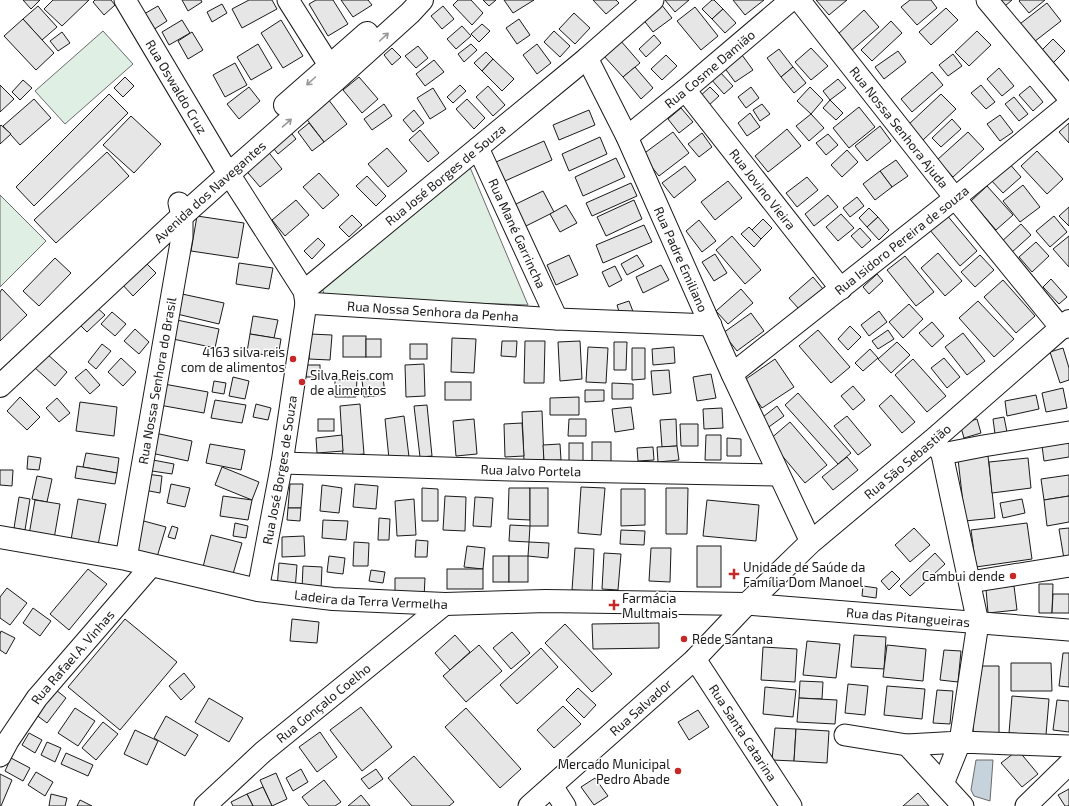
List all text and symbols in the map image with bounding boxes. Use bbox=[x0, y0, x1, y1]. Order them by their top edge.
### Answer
street label: Rua Cosme Damião bbox=[661, 26, 758, 111]
one-way arrow bbox=[379, 32, 389, 42]
street label: Rua Oswaldo Cruz bbox=[142, 37, 211, 137]
street label: Rua Nossa Senhora Ajuda bbox=[846, 63, 952, 191]
one-way arrow bbox=[306, 77, 316, 86]
one-way arrow bbox=[281, 119, 291, 128]
street label: Rua José Borges de Souza bbox=[382, 120, 509, 229]
street label: Avenida dos Navegantes bbox=[151, 137, 269, 246]
street label: Rua Jovino Vieira bbox=[726, 146, 799, 233]
street label: Rua Mané Garrincha bbox=[485, 176, 550, 291]
street label: Rua Isidoro Pereira de souza bbox=[831, 182, 972, 298]
street label: Rua Padre Emiliano bbox=[651, 204, 711, 314]
street label: Rua Nossa Senhora do Brasil bbox=[135, 296, 179, 465]
street label: Rua Nossa Senhora da Penha bbox=[347, 298, 519, 325]
place label: 4163 silva reis com de alimentos bbox=[181, 344, 285, 375]
marker: 4163 silva reis com de alimentos bbox=[288, 354, 298, 364]
place label: Silva Reis com de alimentos bbox=[310, 367, 394, 398]
marker: Silva Reis com de alimentos bbox=[297, 377, 307, 387]
street label: Rua José Borges de Souza bbox=[259, 394, 300, 546]
street label: Rua São Sebastião bbox=[861, 420, 954, 502]
street label: Rua Jalvo Portela bbox=[480, 461, 581, 479]
place label: Unidade de Saúde da Família Dom Manoel bbox=[743, 559, 865, 590]
marker: Unidade de Saúde da Família Dom Manoel bbox=[728, 568, 740, 580]
place label: Cambui dende bbox=[922, 568, 1005, 584]
marker: Cambui dende bbox=[1008, 571, 1018, 581]
street label: Ladeira da Terra Vermelha bbox=[293, 586, 448, 612]
place label: Farmácia Multmais bbox=[622, 590, 678, 621]
marker: Farmácia Multmais bbox=[609, 600, 619, 610]
street label: Rua das Pitangueiras bbox=[846, 604, 971, 630]
street label: Rua Rafael A. Vinhas bbox=[27, 607, 118, 707]
place label: Rede Santana bbox=[692, 631, 773, 647]
marker: Rede Santana bbox=[679, 634, 689, 644]
street label: Rua Gonçalo Coelho bbox=[273, 660, 374, 746]
street label: Rua Salvador bbox=[606, 676, 675, 739]
street label: Rua Santa Catarina bbox=[706, 681, 781, 784]
place label: Mercado Municipal Pedro Abade bbox=[558, 756, 670, 787]
marker: Mercado Municipal Pedro Abade bbox=[673, 766, 683, 776]

